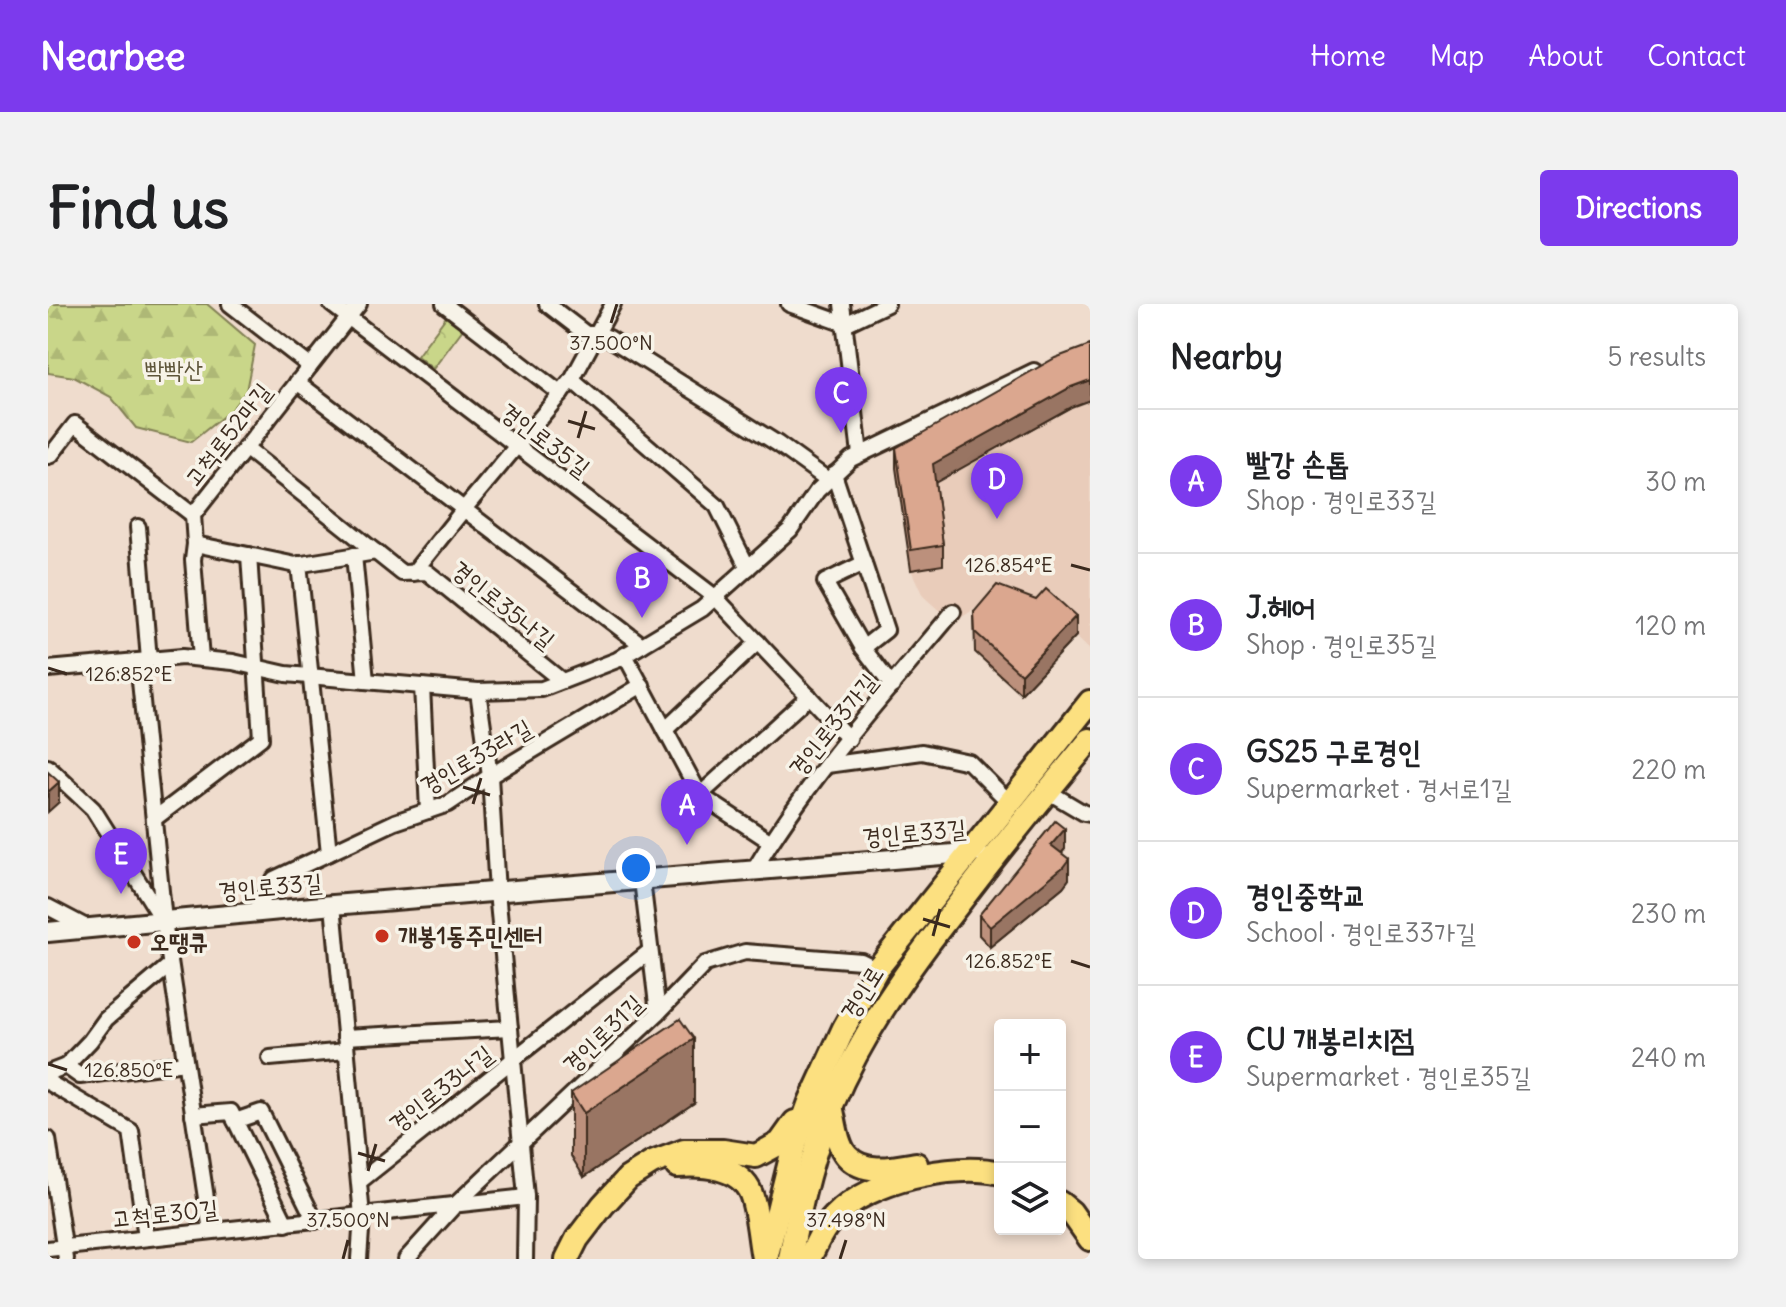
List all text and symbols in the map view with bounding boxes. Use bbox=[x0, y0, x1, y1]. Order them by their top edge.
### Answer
text: Nearbee bbox=[40, 33, 186, 80]
text: Home bbox=[1310, 38, 1386, 74]
text: Map bbox=[1430, 38, 1484, 74]
text: About bbox=[1528, 38, 1603, 74]
text: Contact bbox=[1647, 38, 1746, 74]
button: Directions bbox=[1540, 170, 1738, 246]
text: Find us bbox=[48, 173, 229, 243]
text: 37.500°N bbox=[569, 330, 653, 355]
text: Nearby bbox=[1170, 335, 1283, 378]
text: 5 results bbox=[1608, 340, 1706, 373]
park label: 빡빡산 bbox=[145, 354, 203, 384]
pin: C bbox=[815, 367, 867, 433]
street label: 고척로52마길 bbox=[177, 376, 277, 492]
street label: 경인로35길 bbox=[495, 396, 596, 483]
text: 빨강 손톱 bbox=[1246, 444, 1350, 482]
pin: D bbox=[971, 453, 1023, 519]
text: A bbox=[1188, 465, 1204, 498]
text: 30 m bbox=[1645, 465, 1706, 498]
text: Shop · 경인로33길 bbox=[1246, 484, 1436, 517]
pin: B bbox=[616, 552, 668, 618]
text: 126.854°E bbox=[965, 552, 1053, 577]
street label: 경인로35나길 bbox=[446, 554, 561, 655]
text: J.헤어 bbox=[1246, 588, 1316, 626]
text: B bbox=[1187, 609, 1205, 642]
text: 120 m bbox=[1635, 609, 1706, 642]
text: Shop · 경인로35길 bbox=[1246, 628, 1436, 661]
text: 126.852°E bbox=[86, 661, 173, 686]
street label: 경인로33가길 bbox=[782, 667, 883, 782]
street label: 경인로33라길 bbox=[414, 712, 537, 800]
text: GS25 구로경인 bbox=[1246, 732, 1422, 770]
text: C bbox=[1187, 753, 1205, 786]
text: 220 m bbox=[1631, 753, 1706, 786]
text: Supermarket · 경서로1길 bbox=[1246, 772, 1511, 805]
pin: A bbox=[661, 779, 713, 845]
street label: 경인로33길 bbox=[861, 813, 967, 852]
pin: E bbox=[95, 828, 147, 894]
your location bbox=[616, 848, 656, 888]
street label: 경인로33길 bbox=[217, 867, 323, 906]
text: 경인중학교 bbox=[1246, 876, 1367, 914]
text: D bbox=[1187, 897, 1205, 930]
text: 230 m bbox=[1631, 897, 1706, 930]
text: School · 경인로33가길 bbox=[1246, 916, 1476, 949]
place label: 개봉1동주민센터 bbox=[398, 920, 543, 950]
place label: 오땡큐 bbox=[150, 926, 208, 956]
marker: 개봉1동주민센터 bbox=[373, 927, 391, 945]
marker: 오땡큐 bbox=[125, 933, 143, 951]
text: 126.852°E bbox=[966, 948, 1053, 973]
street label: 경인로 bbox=[833, 960, 889, 1025]
street label: 경인로31길 bbox=[556, 988, 649, 1079]
map controls bbox=[994, 1019, 1066, 1235]
button: + bbox=[994, 1019, 1066, 1091]
text: CU 개봉리치점 bbox=[1246, 1020, 1414, 1058]
street label: 경인로33나길 bbox=[382, 1038, 498, 1138]
text: E bbox=[1188, 1041, 1204, 1074]
text: 240 m bbox=[1631, 1041, 1706, 1074]
text: 126.850°E bbox=[84, 1057, 174, 1082]
text: Supermarket · 경인로35길 bbox=[1246, 1060, 1531, 1093]
button: − bbox=[994, 1091, 1066, 1163]
button: layers bbox=[994, 1163, 1066, 1235]
street label: 고척로30길 bbox=[110, 1193, 220, 1233]
text: 37.500°N bbox=[306, 1207, 390, 1232]
text: 37.498°N bbox=[806, 1207, 886, 1232]

